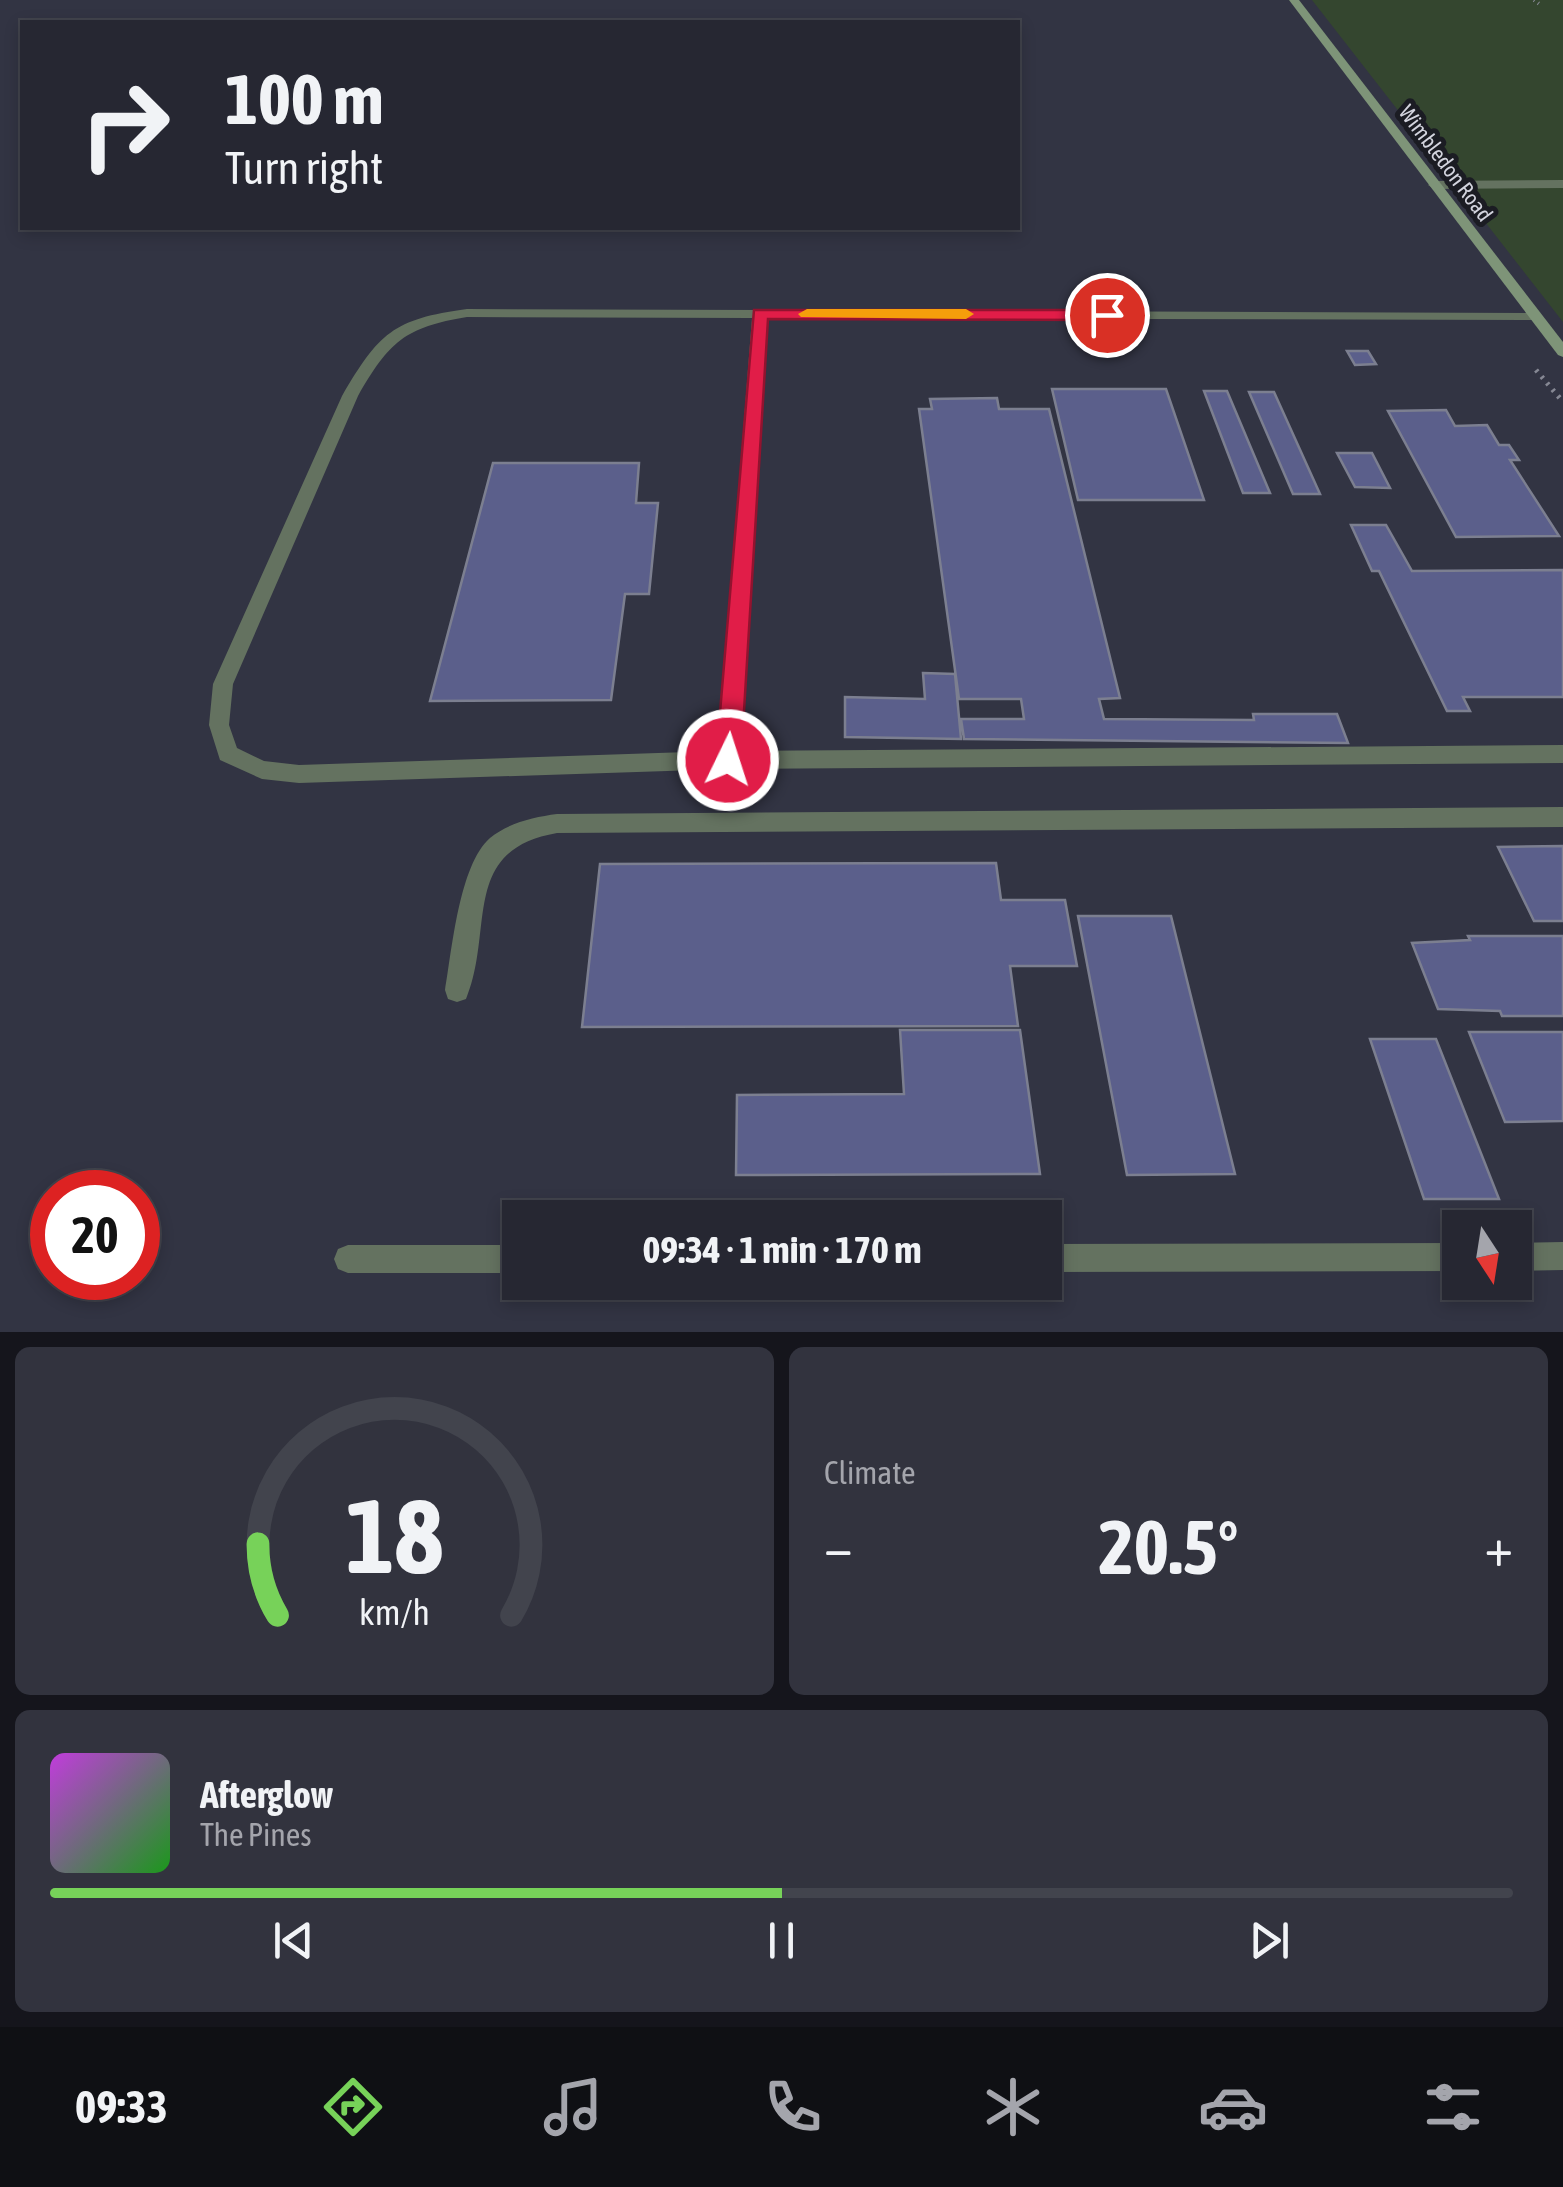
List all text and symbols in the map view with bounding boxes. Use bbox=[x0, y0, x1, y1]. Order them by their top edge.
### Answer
text: 100 m bbox=[225, 59, 384, 139]
icon: right bbox=[60, 60, 190, 190]
street label: Wimbledon Road bbox=[1394, 100, 1498, 226]
text: Turn right bbox=[225, 142, 383, 194]
pin bbox=[1065, 273, 1150, 358]
icon: arrive bbox=[1080, 288, 1135, 343]
position arrow bbox=[676, 708, 780, 812]
speed limit sign: 20 bbox=[30, 1170, 160, 1300]
north arrow bbox=[1442, 1210, 1532, 1300]
map controls bbox=[1442, 1210, 1532, 1300]
text: 09:34 · 1 min · 170 m bbox=[642, 1228, 922, 1271]
text: Climate bbox=[824, 1454, 916, 1491]
text: 18 bbox=[346, 1476, 443, 1595]
text: 20.5° bbox=[1099, 1504, 1238, 1590]
text: − bbox=[824, 1515, 853, 1578]
text: + bbox=[1484, 1515, 1513, 1578]
text: km/h bbox=[359, 1592, 430, 1633]
text: Afterglow bbox=[200, 1773, 333, 1816]
text: The Pines bbox=[200, 1816, 312, 1853]
icon: previous bbox=[266, 1913, 321, 1968]
icon: pause bbox=[754, 1913, 809, 1968]
icon: next bbox=[1242, 1913, 1297, 1968]
icon: directions bbox=[318, 2072, 388, 2142]
icon: music bbox=[538, 2072, 608, 2142]
icon: phone bbox=[758, 2072, 828, 2142]
icon: climate bbox=[978, 2072, 1048, 2142]
icon: car bbox=[1198, 2072, 1268, 2142]
icon: filters bbox=[1418, 2072, 1488, 2142]
text: 09:33 bbox=[75, 2081, 168, 2133]

